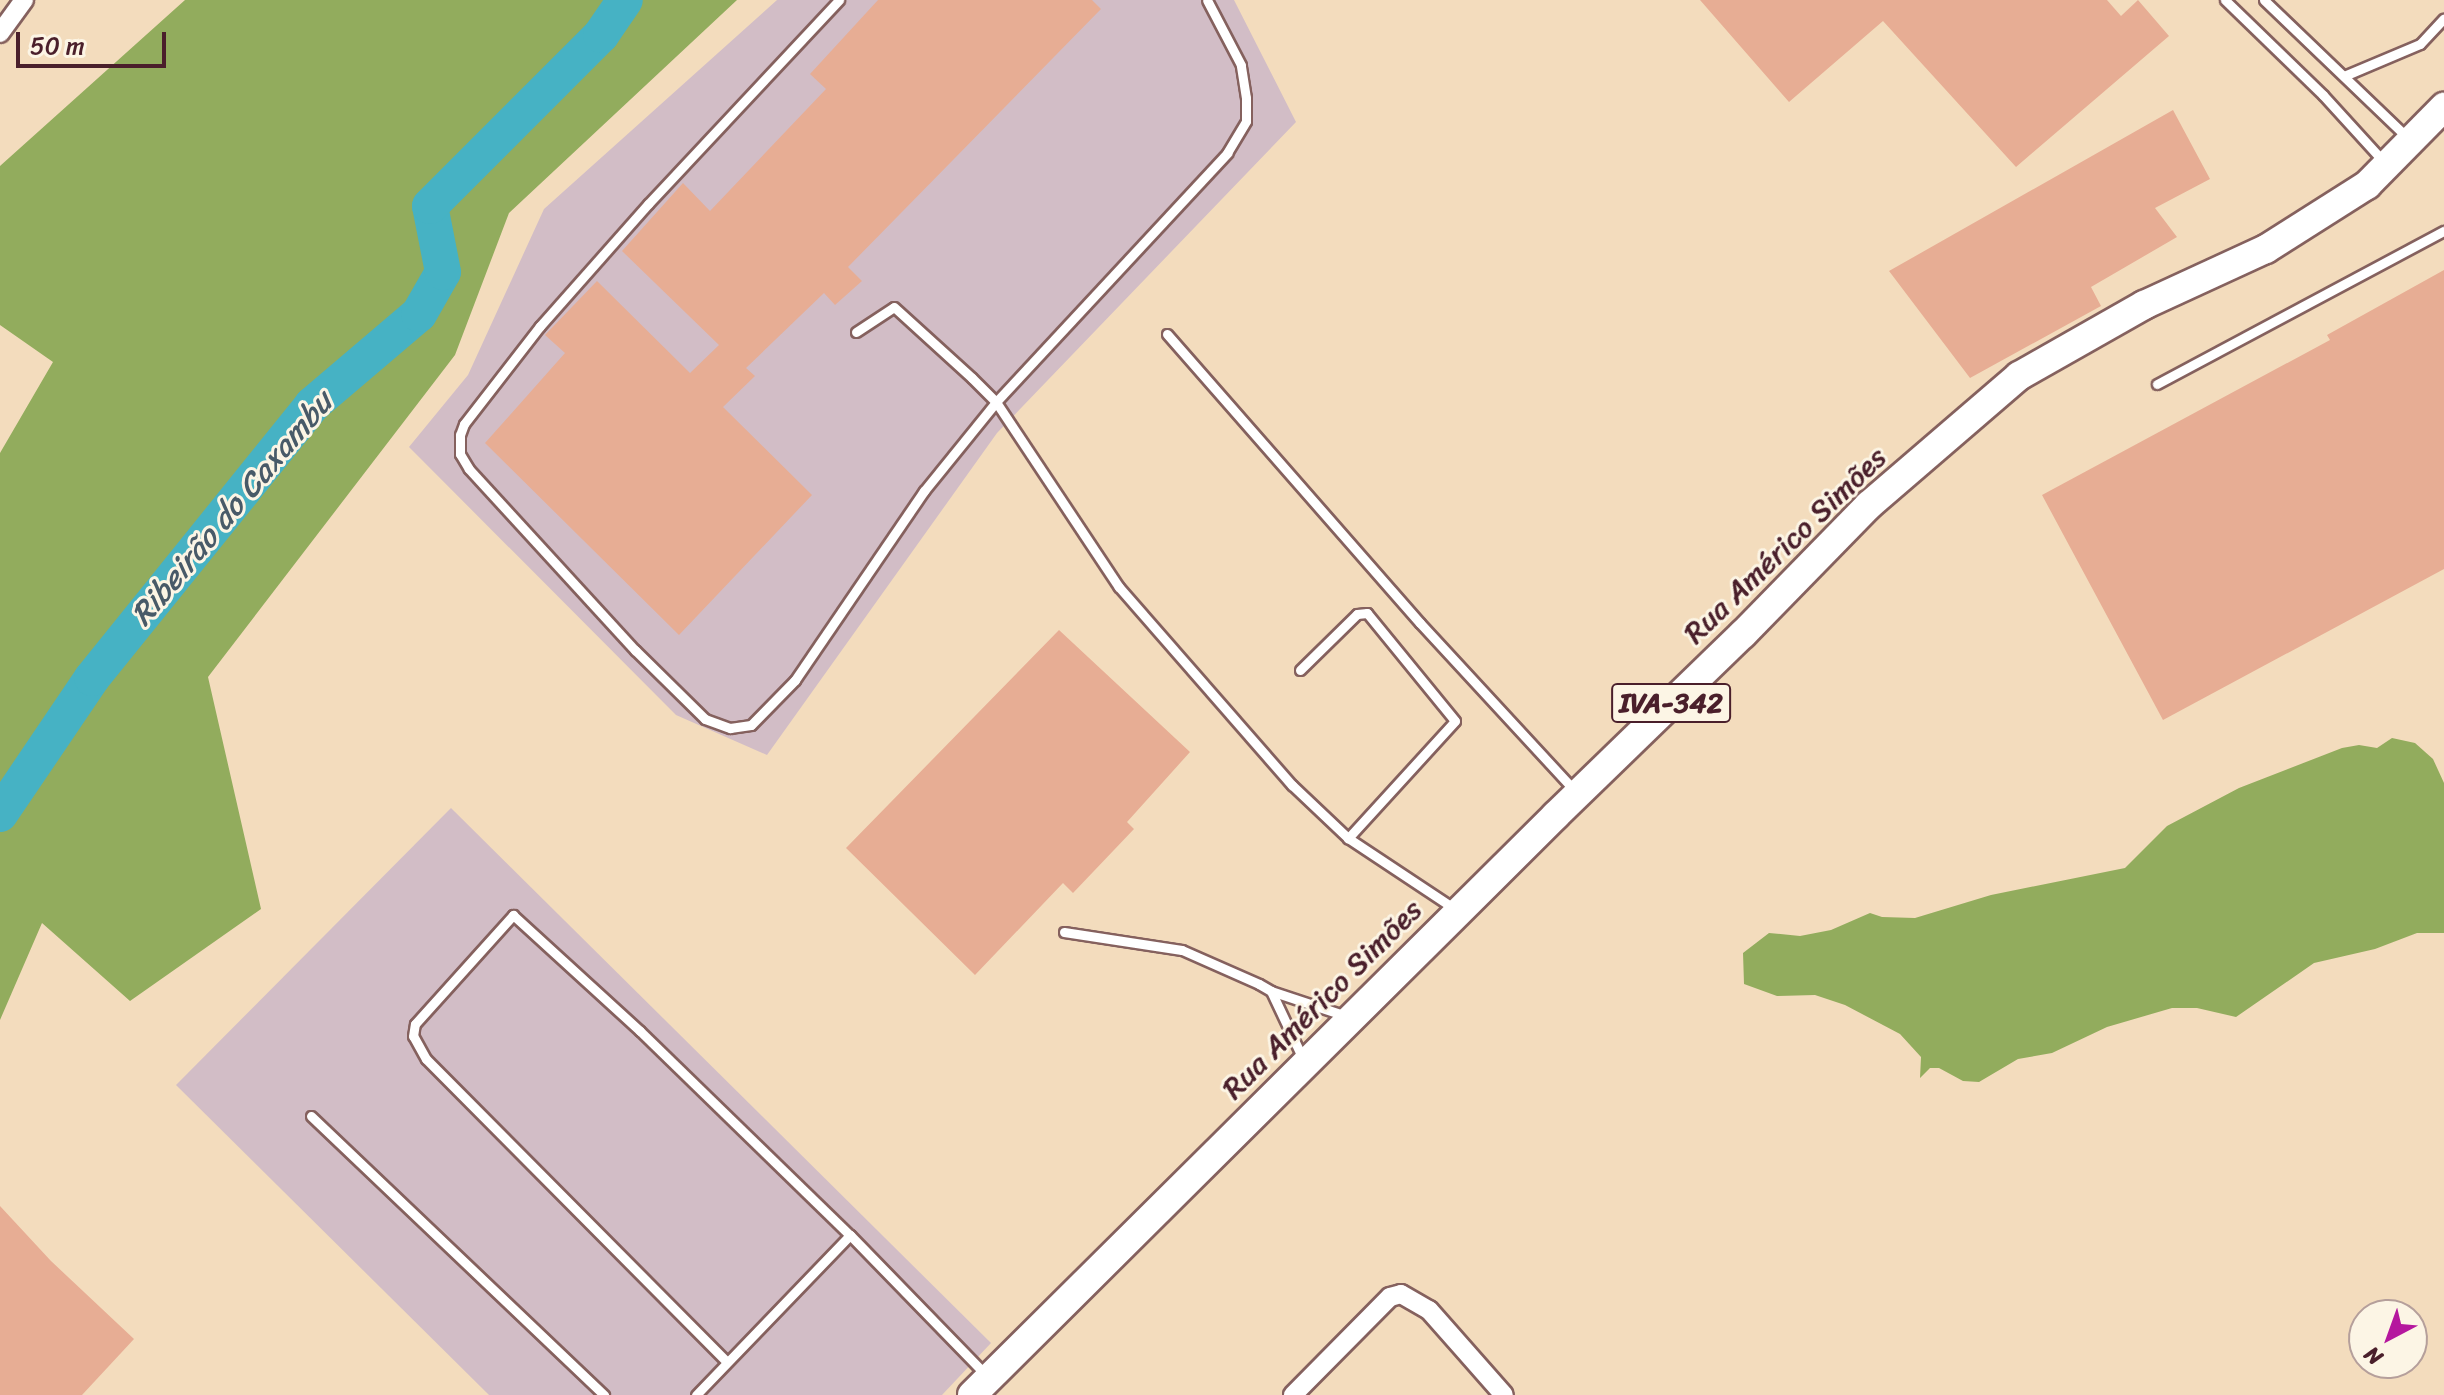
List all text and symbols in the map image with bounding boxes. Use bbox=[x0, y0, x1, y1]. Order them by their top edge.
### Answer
scale bar bbox=[20, 16, 170, 66]
text: 50 m bbox=[30, 25, 85, 67]
water label: Ribeirão do Caxambu bbox=[123, 384, 341, 634]
street label: Rua Américo Simões bbox=[1676, 439, 1894, 651]
road number: IVA-342 bbox=[1611, 679, 1731, 727]
street label: Rua Américo Simões bbox=[1214, 891, 1430, 1107]
north arrow bbox=[2348, 1299, 2428, 1379]
text: N bbox=[2355, 1336, 2392, 1376]

